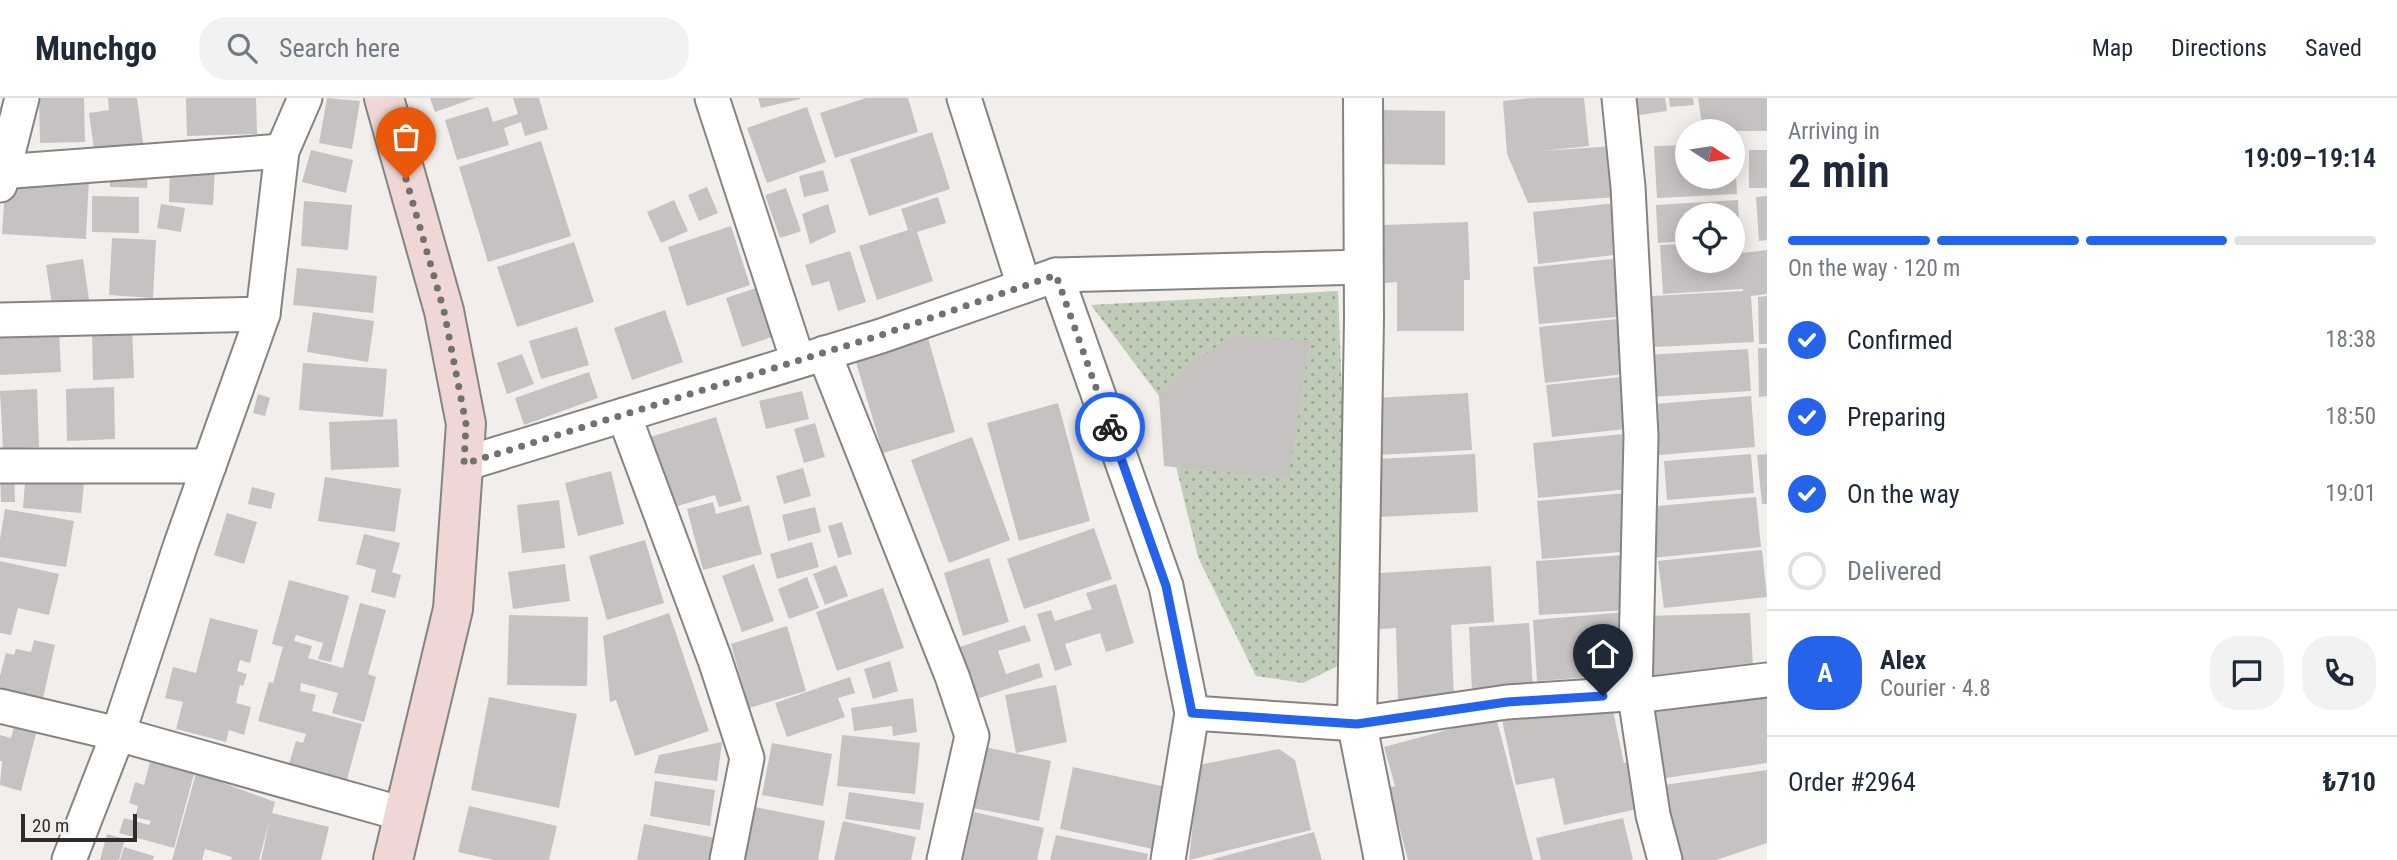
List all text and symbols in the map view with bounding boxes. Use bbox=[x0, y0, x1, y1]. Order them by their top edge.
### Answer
search box bbox=[199, 17, 689, 80]
text: Munchgo bbox=[35, 29, 157, 68]
icon: search bbox=[223, 29, 261, 67]
text: Search here bbox=[279, 33, 400, 63]
text: Map bbox=[2092, 34, 2133, 62]
text: Directions bbox=[2171, 34, 2267, 62]
text: Saved bbox=[2305, 34, 2362, 62]
pin bbox=[376, 107, 436, 179]
icon: bag bbox=[387, 118, 425, 156]
text: Arriving in bbox=[1788, 118, 1880, 145]
north arrow bbox=[1675, 119, 1745, 189]
map controls bbox=[1675, 119, 1745, 273]
text: 19:09–19:14 bbox=[2243, 143, 2376, 173]
text: 2 min bbox=[1788, 144, 1890, 198]
button: locate bbox=[1675, 203, 1745, 273]
text: On the way · 120 m bbox=[1788, 255, 1960, 282]
icon: check bbox=[1788, 321, 1826, 359]
text: Confirmed bbox=[1847, 325, 1953, 355]
text: 18:38 bbox=[2325, 326, 2376, 353]
courier bbox=[1075, 392, 1145, 462]
icon: check bbox=[1788, 398, 1826, 436]
text: Preparing bbox=[1847, 402, 1946, 432]
text: 18:50 bbox=[2325, 403, 2376, 430]
icon: bike bbox=[1091, 408, 1129, 446]
icon: check bbox=[1788, 475, 1826, 513]
text: On the way bbox=[1847, 479, 1960, 509]
text: 19:01 bbox=[2325, 480, 2376, 507]
text: Delivered bbox=[1847, 556, 1942, 586]
pin bbox=[1573, 624, 1633, 696]
icon: home bbox=[1584, 635, 1622, 673]
button: chat bbox=[2210, 636, 2284, 710]
button: phone bbox=[2302, 636, 2376, 710]
text: Alex bbox=[1880, 645, 1926, 675]
text: A bbox=[1817, 658, 1833, 688]
text: Courier · 4.8 bbox=[1880, 675, 1991, 702]
text: Order #2964 bbox=[1788, 767, 1916, 797]
text: ₺710 bbox=[2323, 767, 2376, 797]
scale bar bbox=[21, 811, 136, 843]
text: 20 m bbox=[32, 814, 69, 837]

